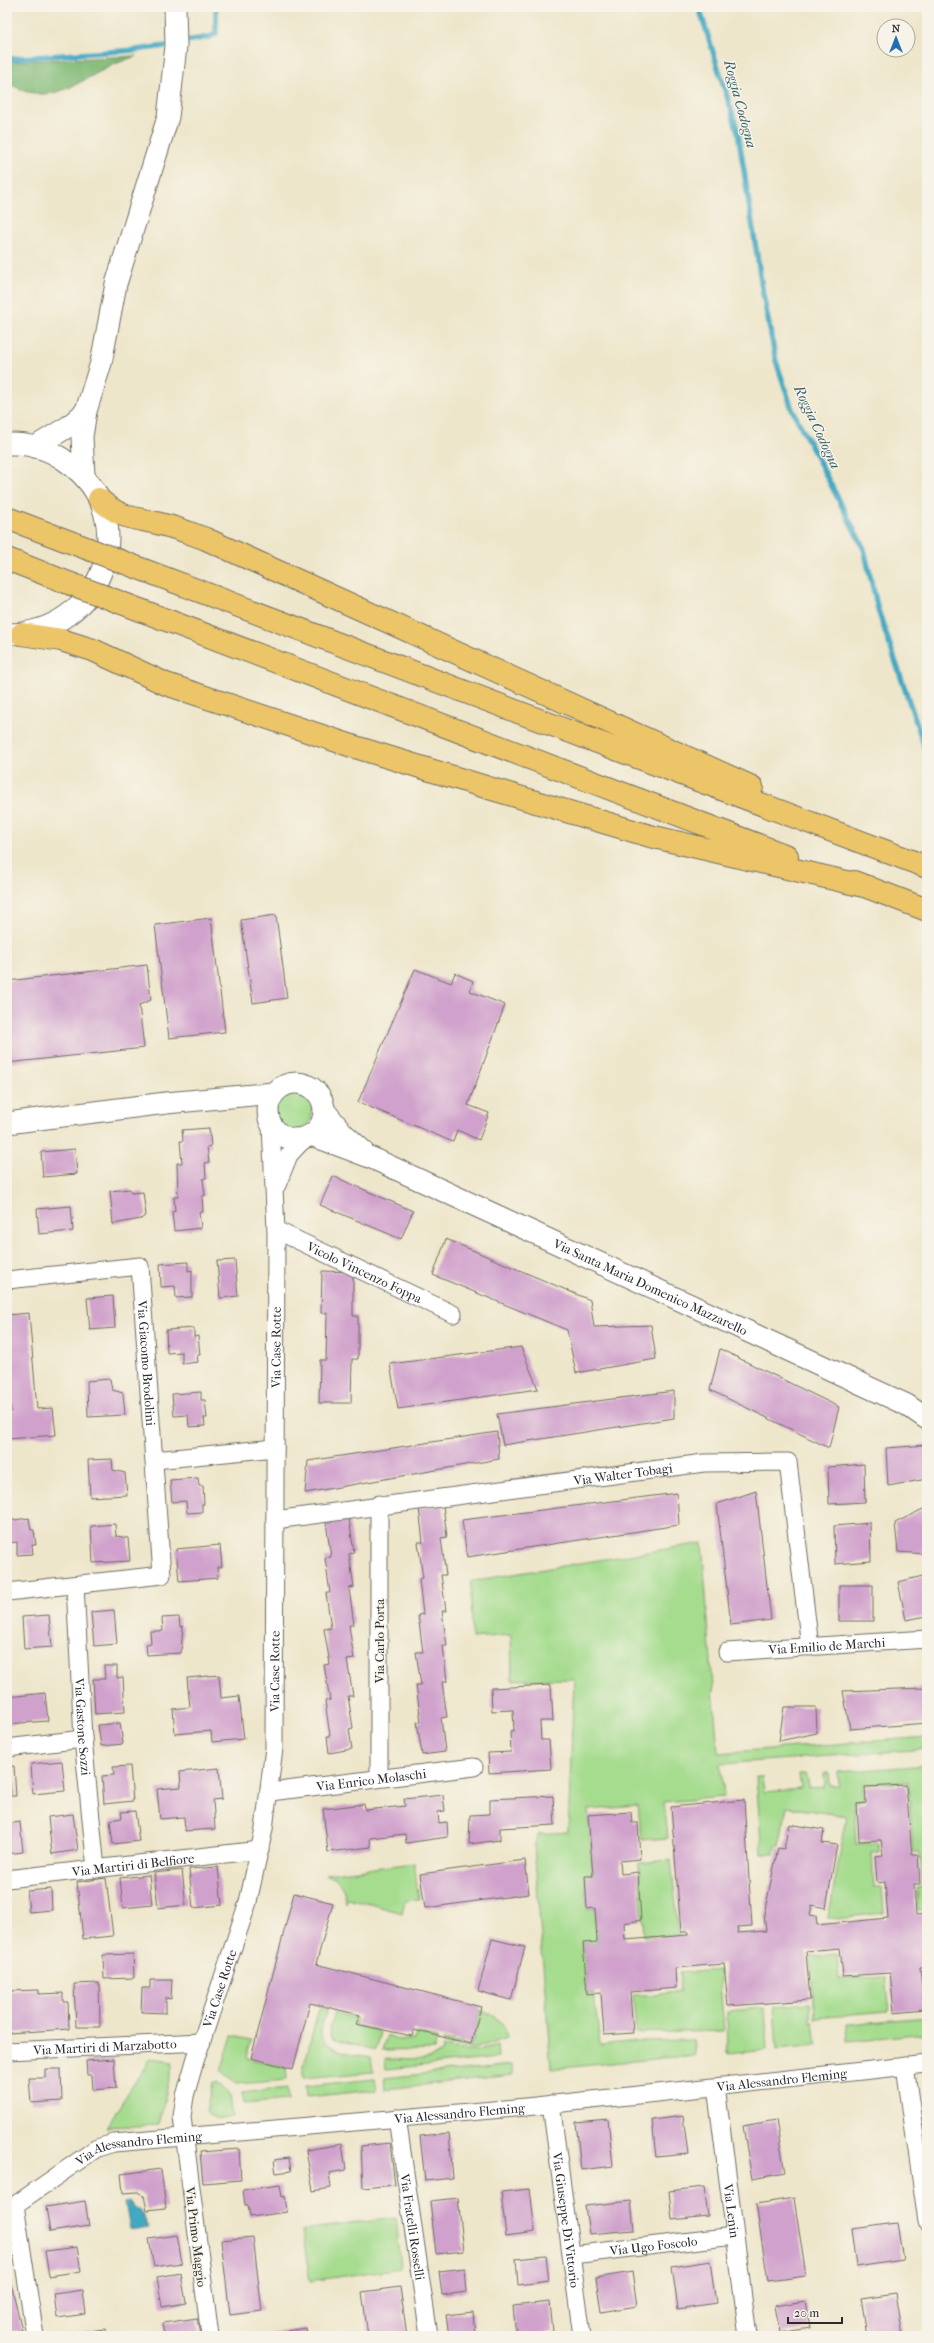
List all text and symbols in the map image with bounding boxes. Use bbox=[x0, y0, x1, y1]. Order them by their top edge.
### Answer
north arrow bbox=[876, 18, 916, 58]
text: N bbox=[892, 22, 901, 35]
water label: Roggia Codogna bbox=[720, 57, 760, 150]
water label: Roggia Codogna bbox=[790, 382, 844, 471]
street label: Via Santa Maria Domenico Mazzarello bbox=[550, 1235, 750, 1338]
street label: Vicolo Vincenzo Foppa bbox=[304, 1238, 425, 1306]
street label: Via Giacomo Brodolini bbox=[135, 1299, 159, 1426]
street label: Via Case Rotte bbox=[268, 1306, 283, 1389]
street label: Via Walter Tobagi bbox=[572, 1460, 674, 1488]
street label: Via Carlo Porta bbox=[372, 1598, 387, 1684]
street label: Via Case Rotte bbox=[267, 1630, 282, 1713]
street label: Via Emilio de Marchi bbox=[767, 1634, 886, 1657]
street label: Via Gastone Sozzi bbox=[72, 1677, 94, 1776]
street label: Via Enrico Molaschi bbox=[314, 1765, 427, 1794]
street label: Via Martiri di Belfiore bbox=[70, 1850, 196, 1879]
street label: Via Case Rotte bbox=[199, 1947, 239, 2030]
street label: Via Martiri di Marzabotto bbox=[32, 2036, 177, 2057]
street label: Via Alessandro Fleming bbox=[715, 2065, 849, 2094]
street label: Via Alessandro Fleming bbox=[393, 2100, 526, 2126]
street label: Via Alessandro Fleming bbox=[72, 2128, 204, 2169]
street label: Via Giuseppe Di Vittorio bbox=[550, 2150, 583, 2289]
street label: Via Fratelli Rosselli bbox=[398, 2172, 428, 2281]
street label: Via Lenin bbox=[721, 2182, 743, 2239]
street label: Via Primo Maggio bbox=[182, 2185, 210, 2288]
street label: Via Ugo Foscolo bbox=[608, 2233, 699, 2258]
scale bar bbox=[788, 2299, 842, 2325]
text: 20 m bbox=[794, 2306, 819, 2320]

